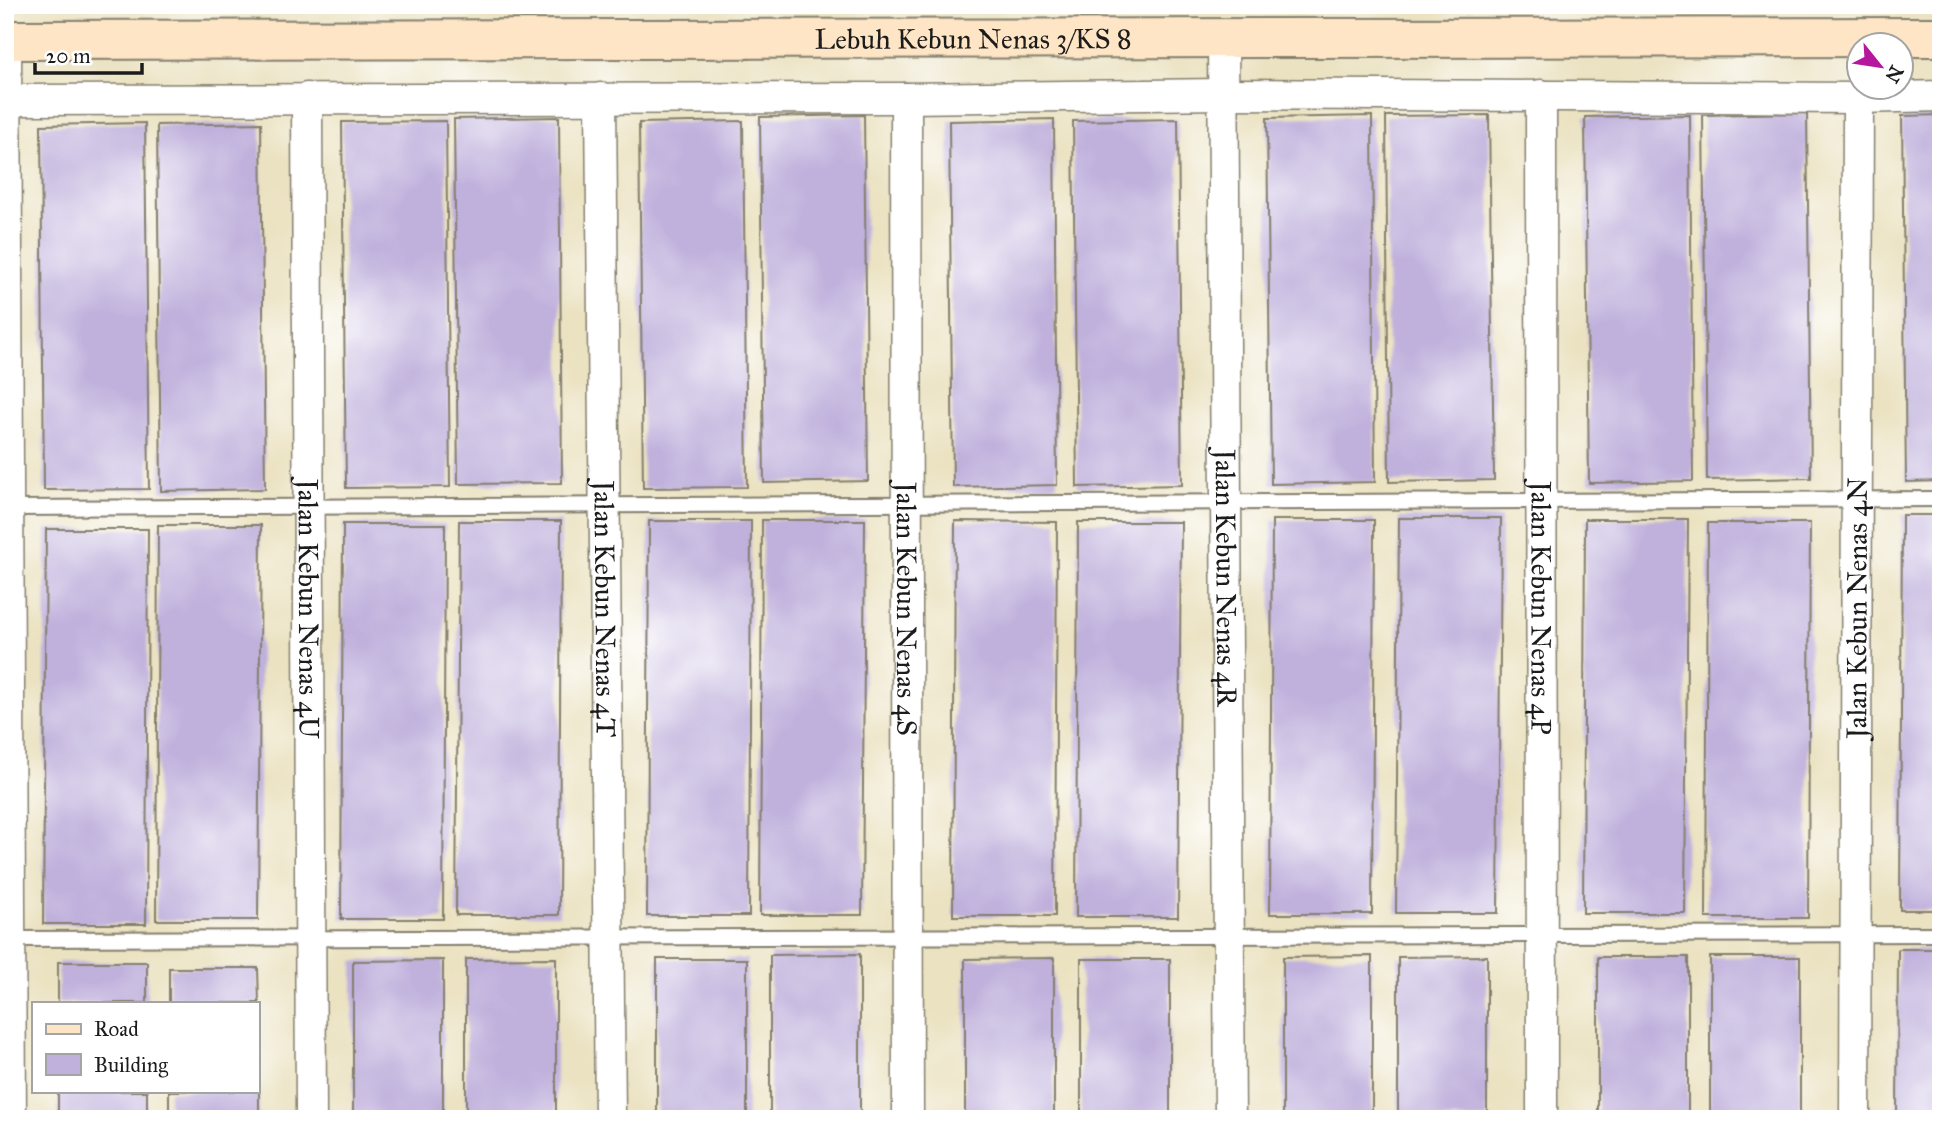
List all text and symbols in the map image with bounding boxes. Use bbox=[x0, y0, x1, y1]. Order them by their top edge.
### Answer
street label: Lebuh Kebun Nenas 3/KS 8 bbox=[814, 21, 1132, 57]
scale bar bbox=[35, 32, 142, 76]
north arrow bbox=[1844, 32, 1914, 102]
text: 20 m bbox=[46, 43, 91, 69]
text: N bbox=[1880, 62, 1908, 87]
street label: Jalan Kebun Nenas 4R bbox=[1208, 446, 1244, 708]
street label: Jalan Kebun Nenas 4U bbox=[290, 476, 327, 740]
street label: Jalan Kebun Nenas 4T bbox=[586, 477, 624, 738]
street label: Jalan Kebun Nenas 4N bbox=[1839, 477, 1875, 742]
street label: Jalan Kebun Nenas 4P bbox=[1523, 478, 1559, 735]
street label: Jalan Kebun Nenas 4S bbox=[889, 479, 924, 736]
legend bbox=[32, 1002, 259, 1092]
text: Road bbox=[94, 1016, 139, 1042]
text: Building bbox=[94, 1052, 168, 1078]

